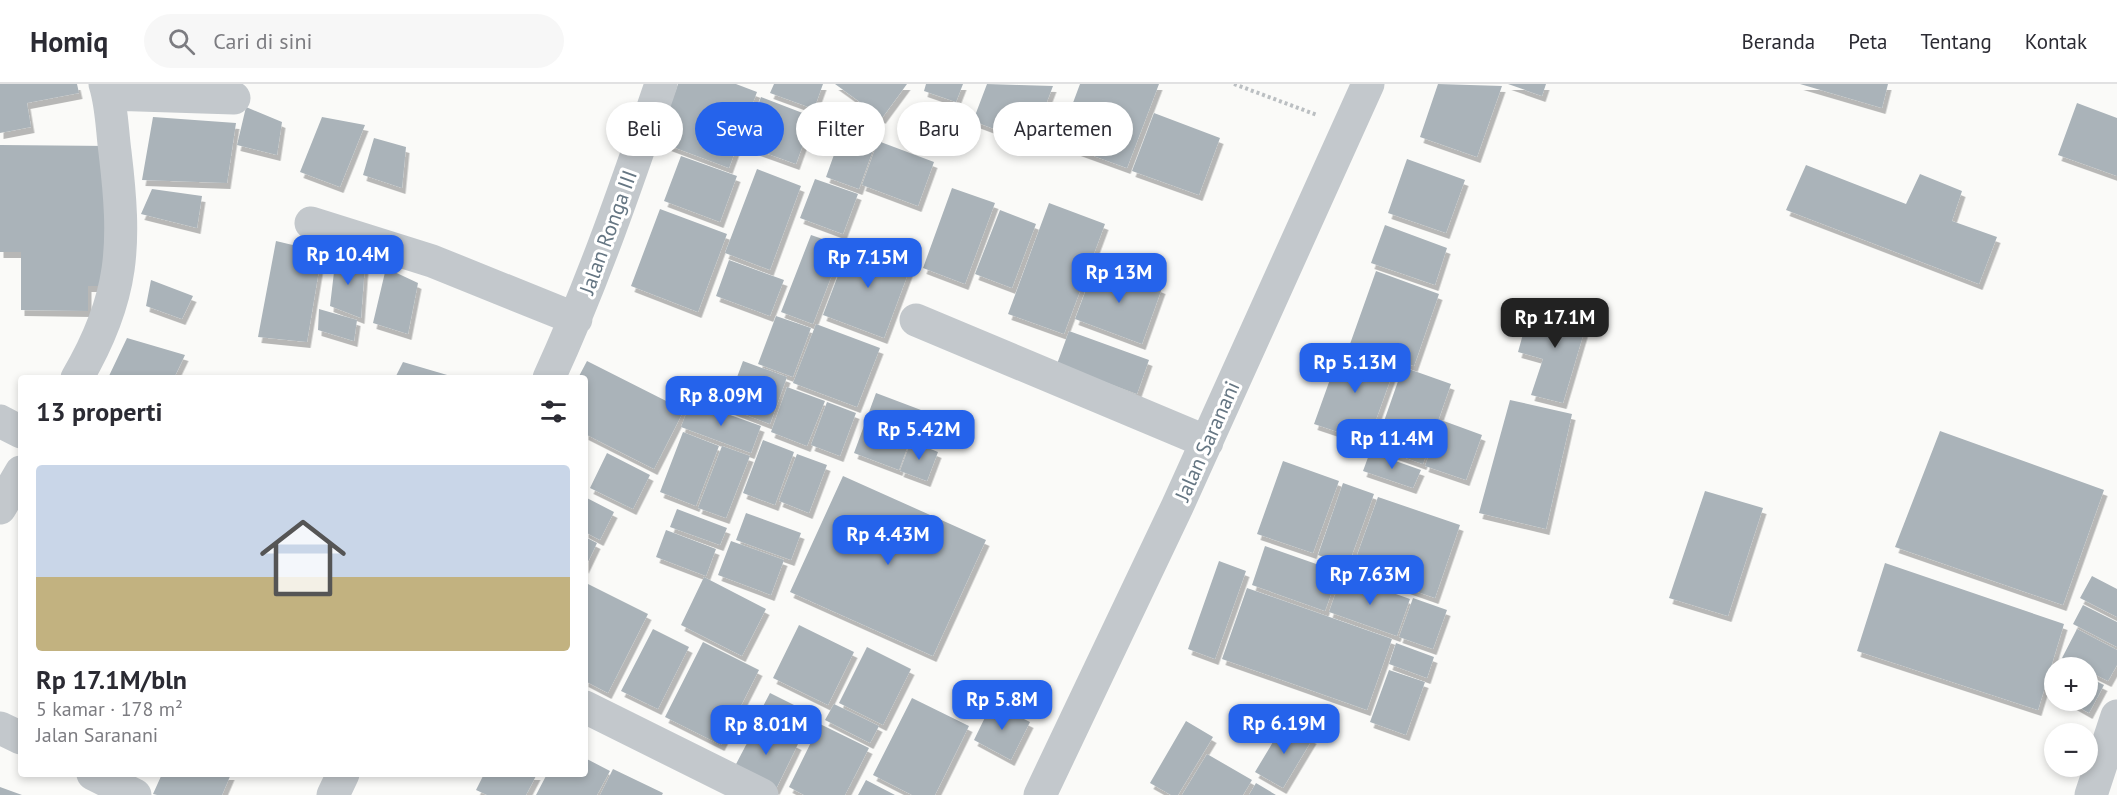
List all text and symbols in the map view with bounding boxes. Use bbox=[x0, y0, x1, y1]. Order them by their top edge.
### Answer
search box bbox=[144, 14, 564, 68]
text: Homiq bbox=[30, 23, 108, 60]
icon: search bbox=[165, 25, 198, 58]
text: Cari di sini bbox=[213, 27, 312, 55]
text: Beranda bbox=[1742, 28, 1815, 55]
text: Peta bbox=[1848, 28, 1887, 55]
text: Tentang bbox=[1920, 28, 1992, 55]
text: Kontak bbox=[2025, 28, 2087, 55]
chip: Beli bbox=[606, 102, 683, 156]
chip: Sewa bbox=[695, 102, 784, 156]
chip: Filter bbox=[796, 102, 885, 156]
chip: Baru bbox=[897, 102, 981, 156]
chip: Apartemen bbox=[993, 102, 1133, 156]
street label: Jalan Ronga III bbox=[573, 166, 643, 299]
pin: Rp 10.4M bbox=[286, 235, 410, 286]
pin: Rp 7.15M bbox=[806, 238, 930, 289]
text: Rp 10.4M bbox=[307, 241, 389, 267]
text: Rp 7.15M bbox=[828, 244, 908, 270]
pin: Rp 13M bbox=[1070, 253, 1168, 304]
text: Rp 13M bbox=[1086, 259, 1152, 285]
pin: Rp 17.1M bbox=[1493, 298, 1617, 349]
text: Rp 17.1M bbox=[1515, 304, 1595, 330]
pin: Rp 5.13M bbox=[1293, 343, 1417, 394]
text: Rp 5.13M bbox=[1314, 349, 1396, 375]
pin: Rp 8.09M bbox=[659, 376, 783, 427]
street label: Jalan Saranani bbox=[1168, 377, 1245, 506]
text: Rp 8.09M bbox=[680, 382, 762, 408]
text: 13 properti bbox=[36, 395, 162, 428]
icon: filters bbox=[537, 395, 570, 428]
pin: Rp 5.42M bbox=[857, 410, 981, 461]
text: Rp 5.42M bbox=[878, 416, 960, 442]
pin: Rp 11.4M bbox=[1330, 419, 1454, 470]
text: Rp 11.4M bbox=[1351, 425, 1433, 451]
icon: home bbox=[249, 504, 357, 612]
pin: Rp 4.43M bbox=[826, 515, 950, 566]
text: Rp 4.43M bbox=[847, 521, 929, 547]
pin: Rp 7.63M bbox=[1308, 555, 1432, 606]
text: Rp 7.63M bbox=[1330, 561, 1410, 587]
map controls bbox=[2044, 657, 2098, 777]
button: + bbox=[2044, 657, 2098, 711]
text: Rp 17.1M/bln bbox=[36, 663, 187, 696]
pin: Rp 5.8M bbox=[947, 680, 1057, 731]
text: Rp 5.8M bbox=[966, 686, 1038, 712]
text: 5 kamar · 178 m² bbox=[36, 696, 183, 722]
pin: Rp 6.19M bbox=[1222, 704, 1346, 755]
pin: Rp 8.01M bbox=[704, 705, 828, 756]
text: Rp 6.19M bbox=[1243, 710, 1325, 736]
text: Rp 8.01M bbox=[725, 711, 807, 737]
text: Jalan Saranani bbox=[36, 722, 158, 748]
button: − bbox=[2044, 723, 2098, 777]

